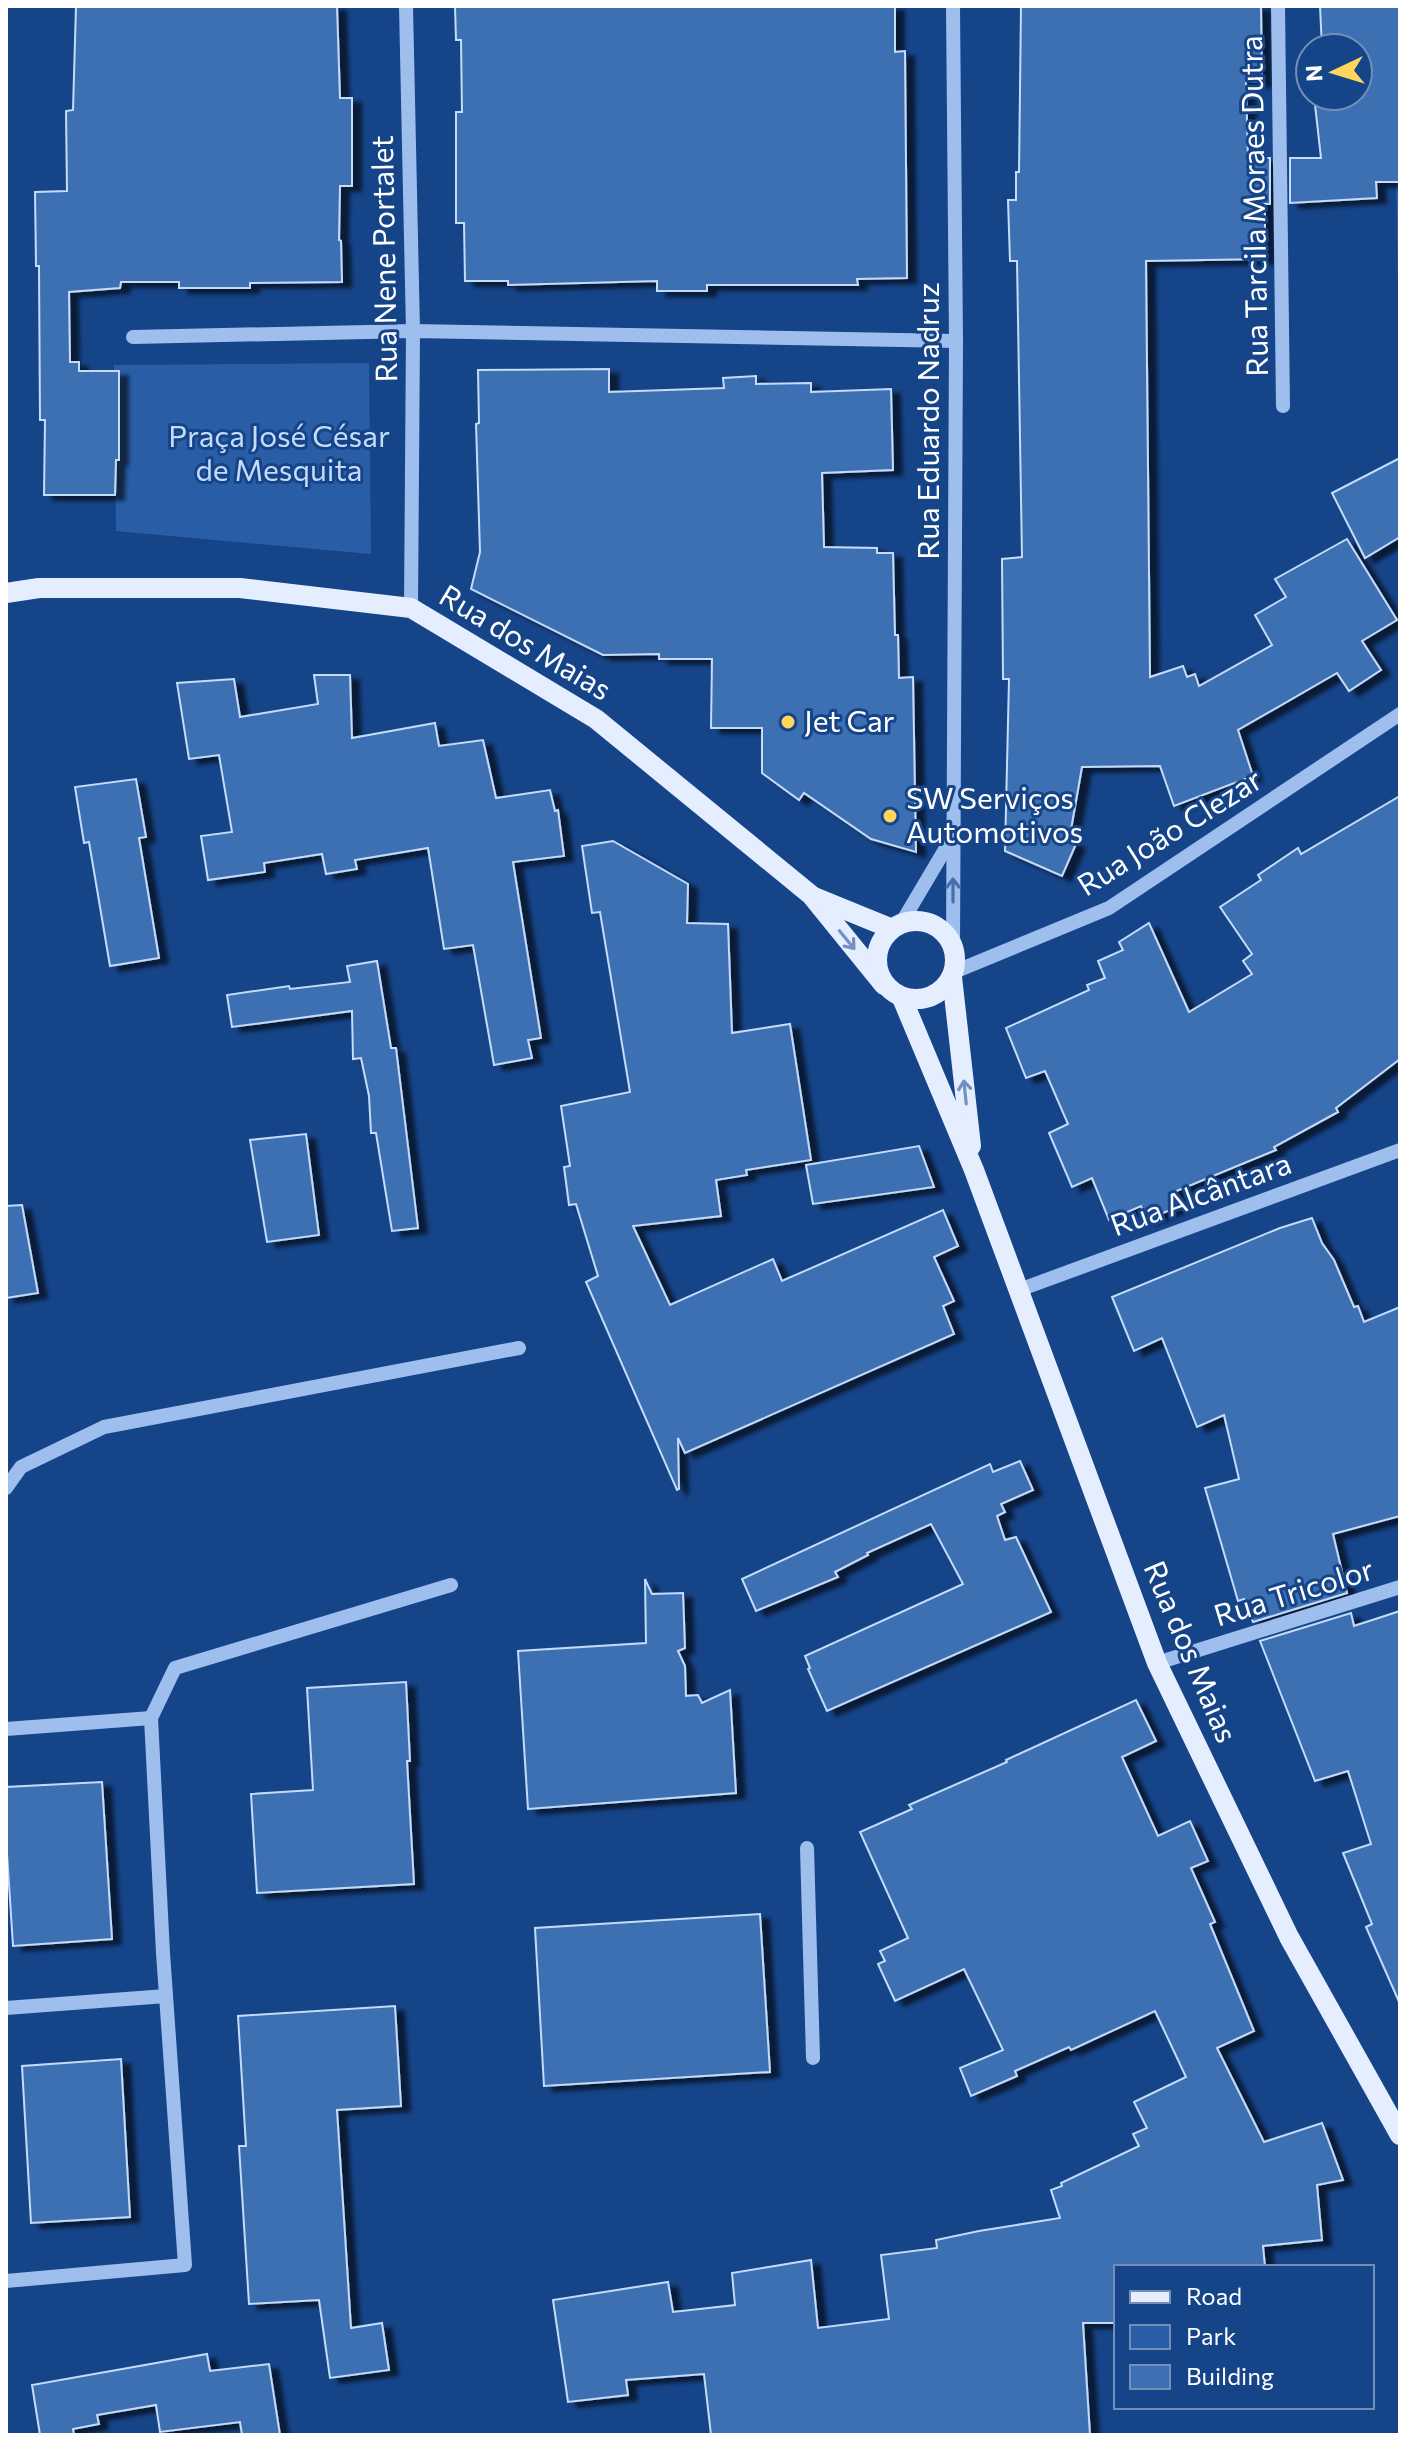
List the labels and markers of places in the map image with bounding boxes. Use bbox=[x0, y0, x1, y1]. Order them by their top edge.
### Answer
place label: Jet Car bbox=[804, 701, 895, 738]
marker: Jet Car bbox=[779, 713, 797, 731]
place label: SW Serviços Automotivos bbox=[906, 778, 1083, 849]
marker: SW Serviços Automotivos bbox=[881, 807, 899, 825]

